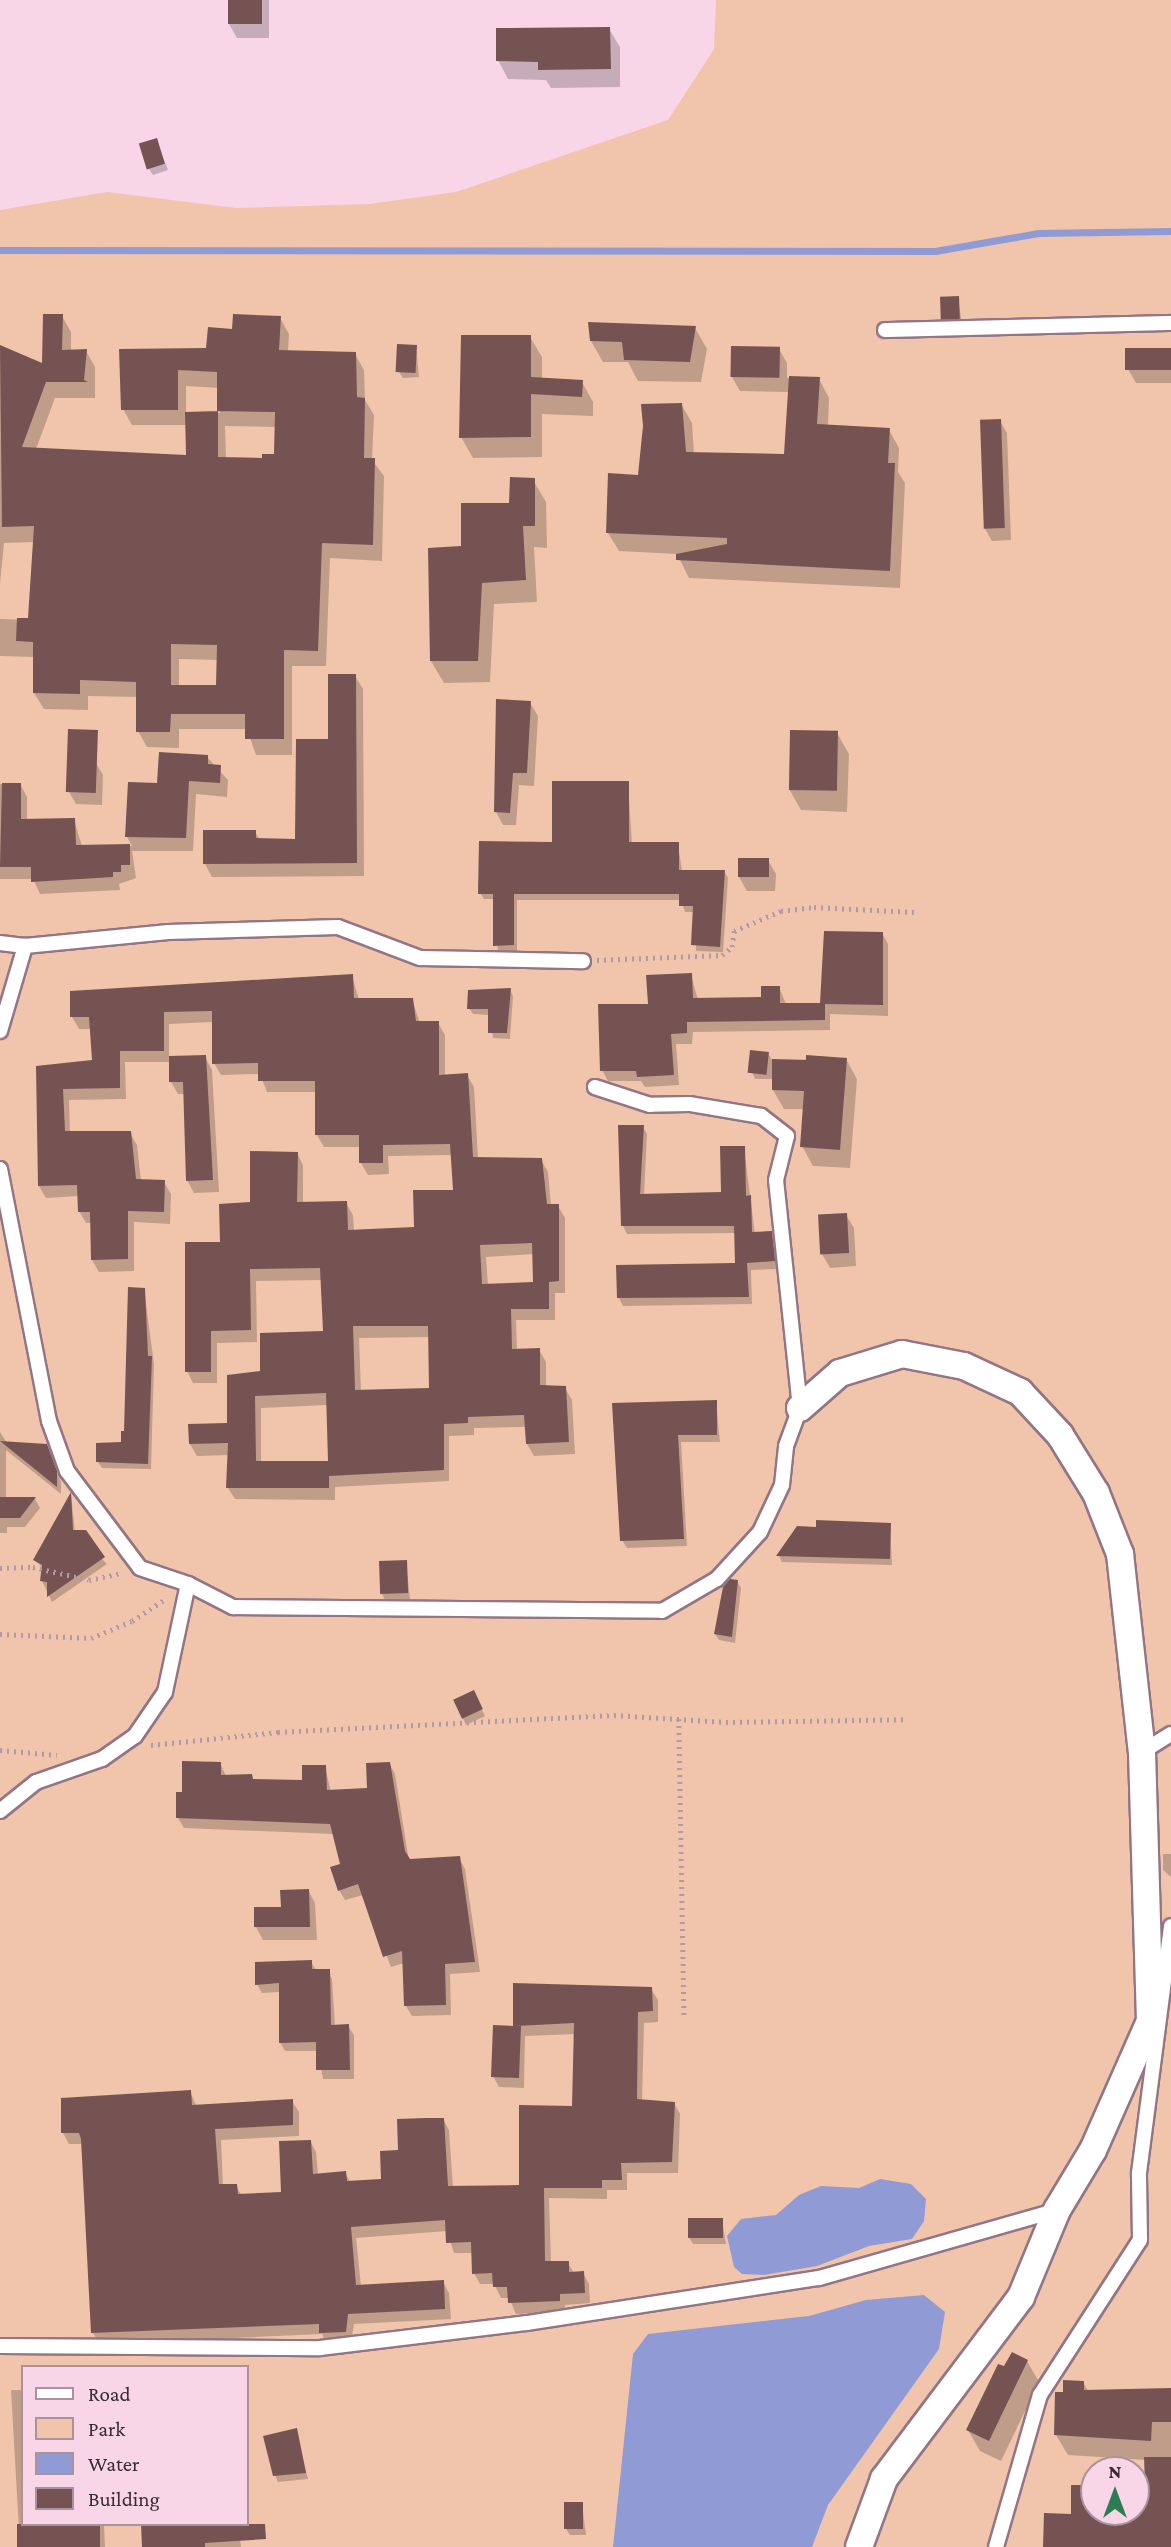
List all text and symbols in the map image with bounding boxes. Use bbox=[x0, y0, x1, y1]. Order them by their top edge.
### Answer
legend bbox=[21, 2365, 248, 2526]
text: Road bbox=[88, 2382, 131, 2406]
text: Park bbox=[88, 2417, 125, 2441]
text: Water bbox=[88, 2452, 140, 2476]
north arrow bbox=[1080, 2456, 1150, 2526]
text: N bbox=[1109, 2461, 1121, 2482]
text: Building bbox=[88, 2487, 160, 2511]

